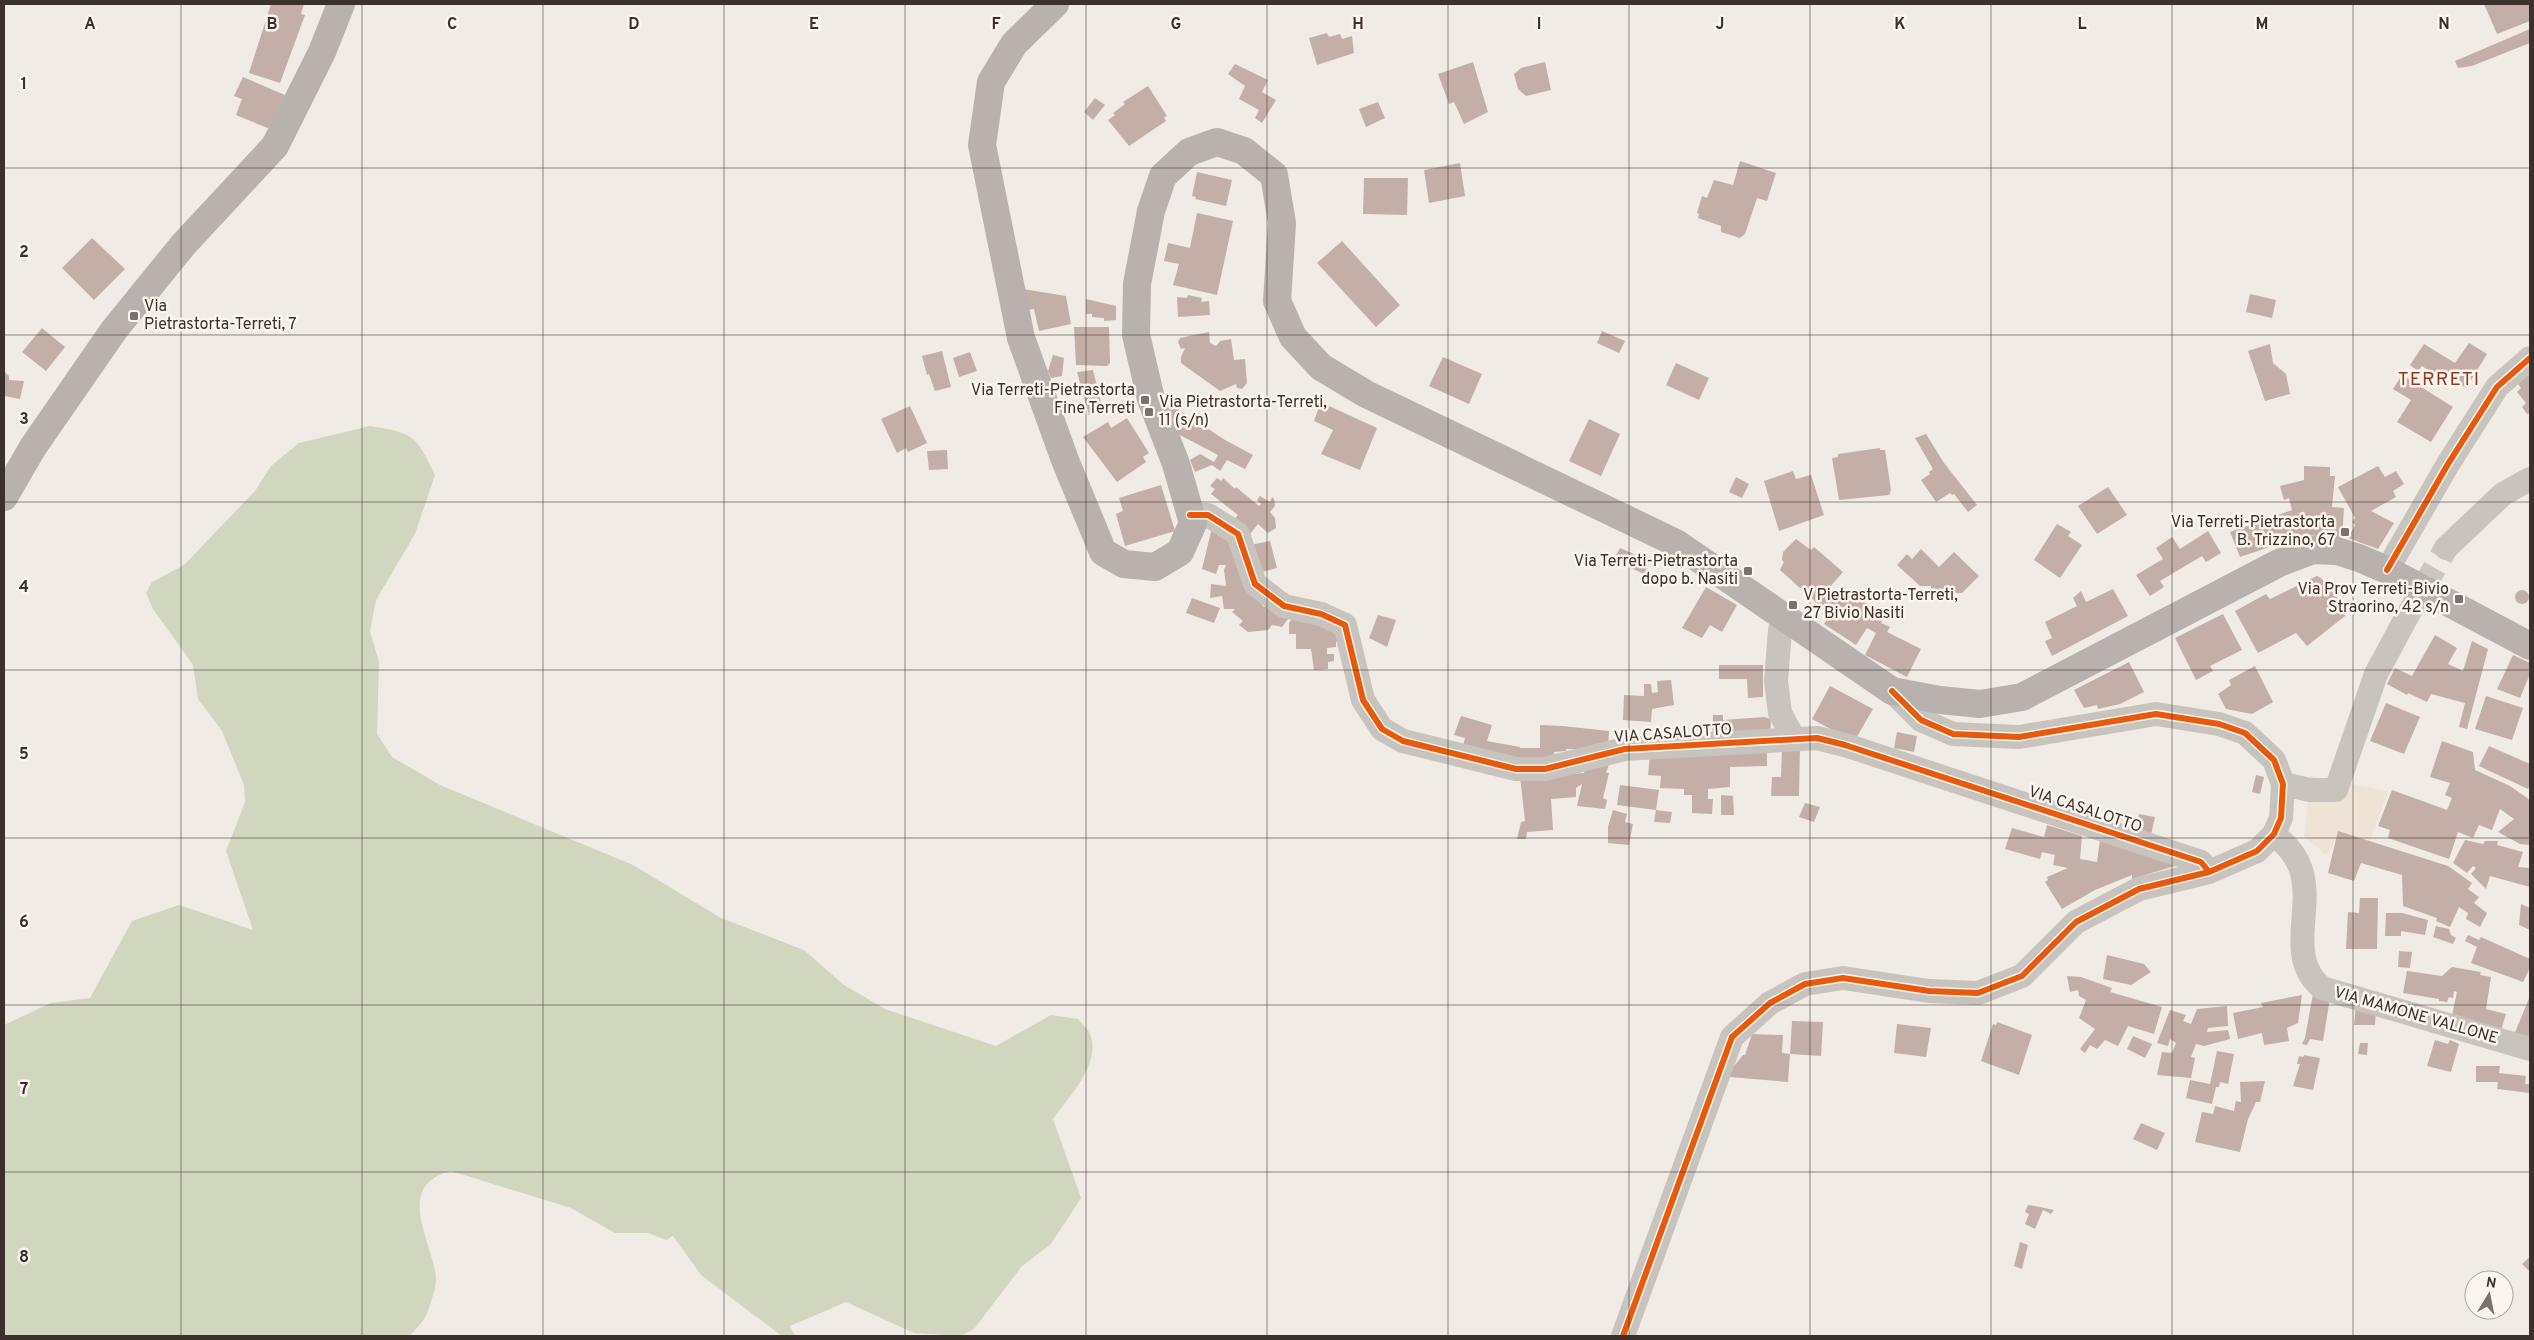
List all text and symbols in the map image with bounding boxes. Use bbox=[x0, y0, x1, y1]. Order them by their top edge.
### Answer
text: A bbox=[84, 15, 96, 35]
text: B bbox=[266, 15, 278, 35]
text: C bbox=[447, 15, 457, 35]
text: D bbox=[628, 15, 640, 35]
text: E bbox=[809, 15, 819, 35]
text: F bbox=[991, 15, 1001, 35]
text: G bbox=[1171, 15, 1181, 35]
text: H bbox=[1352, 15, 1364, 35]
text: I bbox=[1537, 15, 1541, 35]
text: J bbox=[1716, 15, 1724, 35]
text: K bbox=[1894, 15, 1906, 35]
text: L bbox=[2077, 15, 2087, 35]
text: M bbox=[2256, 15, 2268, 35]
text: N bbox=[2438, 15, 2450, 35]
text: 1 bbox=[21, 75, 27, 95]
text: 2 bbox=[19, 243, 29, 263]
place label: Via Pietrastorta-Terreti, 7 bbox=[144, 297, 297, 335]
marker: Via Pietrastorta-Terreti, 7 bbox=[128, 310, 140, 322]
district label: TERRETI bbox=[2398, 368, 2480, 392]
place label: Via Terreti-Pietrastorta Fine Terreti bbox=[971, 381, 1135, 419]
place label: Via Pietrastorta-Terreti, 11 (s/n) bbox=[1159, 393, 1327, 431]
marker: Via Terreti-Pietrastorta Fine Terreti bbox=[1139, 394, 1151, 406]
marker: Via Pietrastorta-Terreti, 11 (s/n) bbox=[1143, 406, 1155, 418]
text: 3 bbox=[19, 410, 29, 430]
place label: Via Terreti-Pietrastorta B. Trizzino, 67 bbox=[2171, 513, 2335, 551]
marker: Via Terreti-Pietrastorta B. Trizzino, 67 bbox=[2339, 526, 2351, 538]
place label: Via Terreti-Pietrastorta dopo b. Nasiti bbox=[1574, 552, 1738, 590]
marker: Via Terreti-Pietrastorta dopo b. Nasiti bbox=[1742, 565, 1754, 577]
text: 4 bbox=[19, 578, 29, 598]
place label: Via Prov Terreti-Bivio Straorino, 42 s/n bbox=[2297, 580, 2449, 618]
place label: V Pietrastorta-Terreti, 27 Bivio Nasiti bbox=[1803, 586, 1958, 624]
marker: Via Prov Terreti-Bivio Straorino, 42 s/n bbox=[2453, 593, 2465, 605]
marker: V Pietrastorta-Terreti, 27 Bivio Nasiti bbox=[1787, 599, 1799, 611]
street label: VIA CASALOTTO bbox=[1613, 720, 1733, 748]
text: 5 bbox=[19, 745, 29, 765]
street label: VIA CASALOTTO bbox=[2026, 782, 2144, 838]
text: 6 bbox=[19, 913, 29, 933]
street label: VIA MAMONE VALLONE bbox=[2332, 983, 2500, 1049]
text: 7 bbox=[20, 1080, 28, 1100]
text: 8 bbox=[19, 1248, 29, 1268]
north arrow bbox=[2464, 1270, 2514, 1320]
text: N bbox=[2485, 1274, 2497, 1293]

